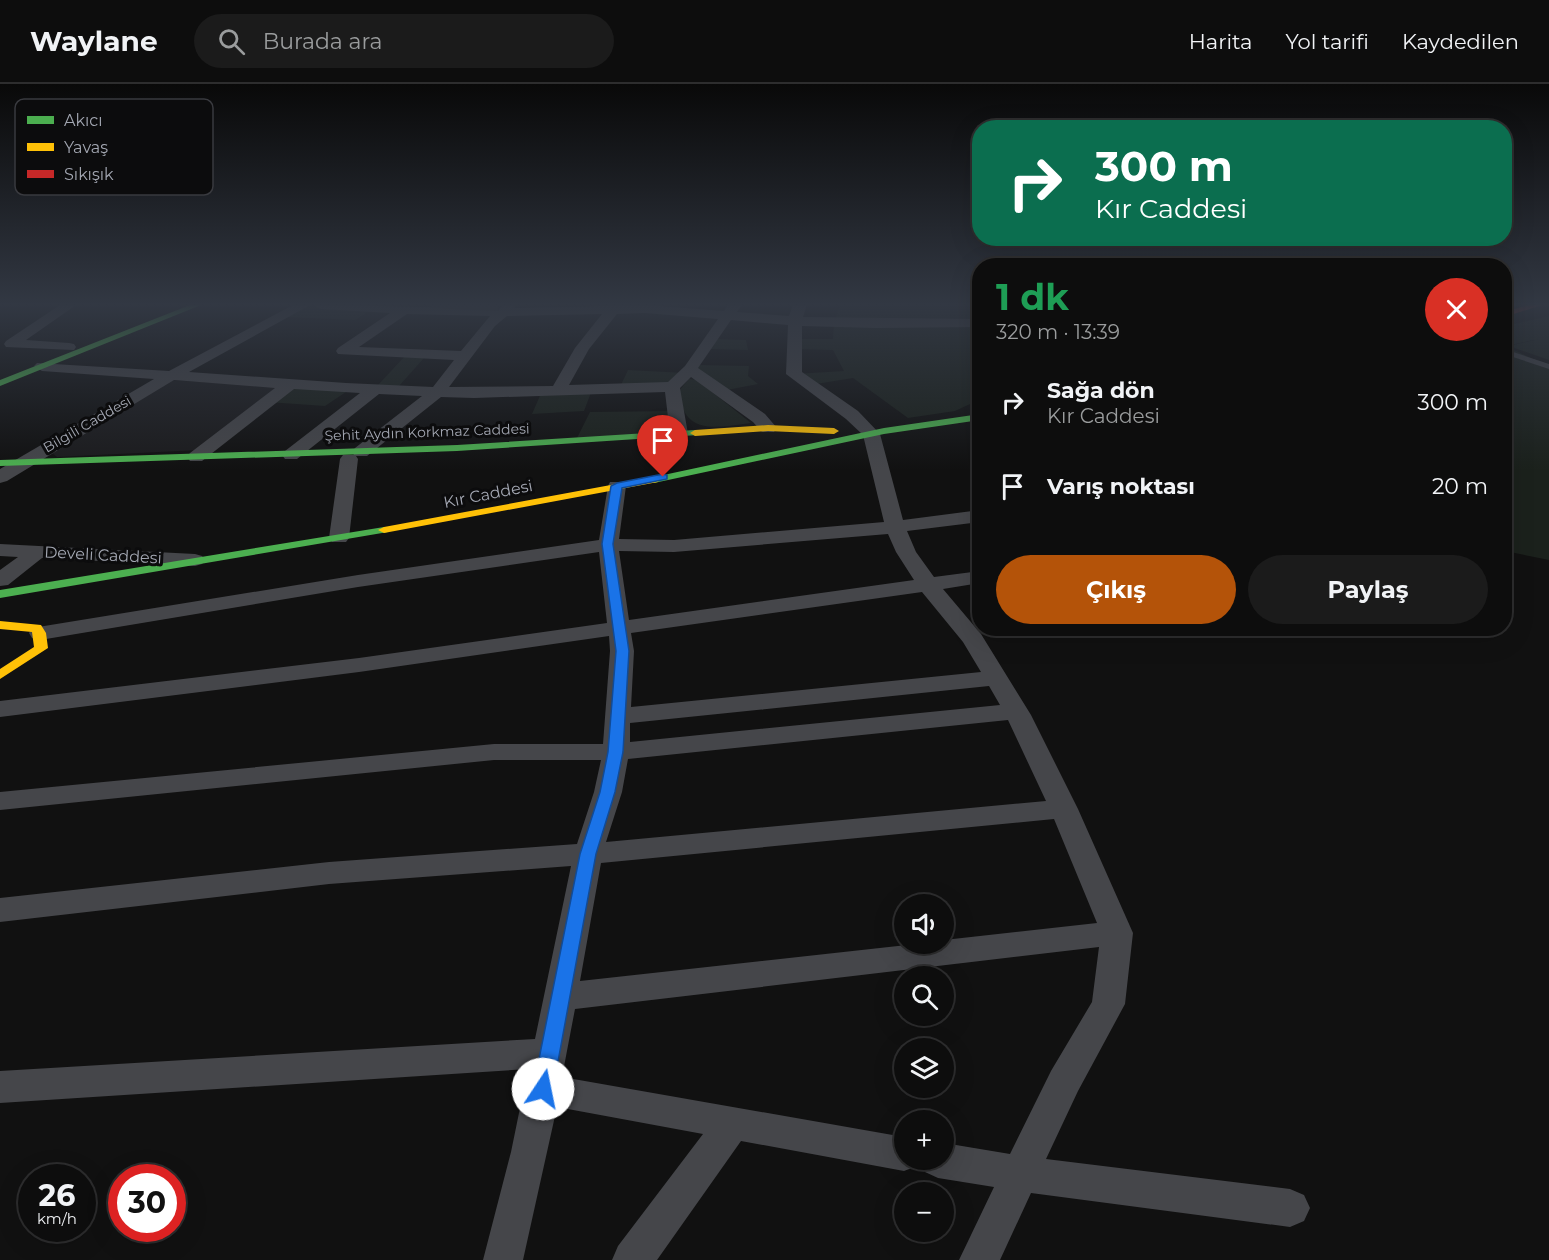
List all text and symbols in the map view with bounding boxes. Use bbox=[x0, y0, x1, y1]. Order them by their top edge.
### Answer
search box bbox=[194, 14, 614, 68]
text: Waylane bbox=[30, 24, 158, 58]
icon: search bbox=[215, 25, 248, 58]
text: Burada ara bbox=[263, 28, 382, 55]
text: Harita bbox=[1189, 29, 1252, 54]
text: Yol tarifi bbox=[1285, 29, 1369, 54]
text: Kaydedilen bbox=[1402, 29, 1519, 54]
legend bbox=[15, 99, 213, 195]
text: Akıcı bbox=[64, 111, 103, 130]
text: Yavaş bbox=[64, 138, 108, 157]
text: 300 m bbox=[1095, 140, 1233, 192]
icon: right bbox=[996, 144, 1074, 222]
text: Sıkışık bbox=[64, 165, 114, 184]
text: Kır Caddesi bbox=[1095, 192, 1247, 225]
text: 1 dk bbox=[996, 275, 1069, 319]
button: close bbox=[1425, 278, 1488, 341]
text: 320 m · 13:39 bbox=[996, 320, 1120, 344]
text: Sağa dön bbox=[1047, 377, 1155, 404]
icon: right bbox=[996, 386, 1029, 419]
text: 300 m bbox=[1417, 389, 1488, 416]
street label: Bilgili Caddesi bbox=[40, 392, 134, 456]
text: Kır Caddesi bbox=[1047, 404, 1160, 428]
pin bbox=[637, 415, 688, 477]
street label: Şehit Aydın Korkmaz Caddesi bbox=[324, 419, 530, 445]
icon: arrive bbox=[646, 424, 679, 457]
icon: arrive bbox=[996, 470, 1029, 503]
text: Varış noktası bbox=[1047, 473, 1195, 500]
text: 20 m bbox=[1432, 473, 1488, 500]
street label: Kır Caddesi bbox=[442, 476, 534, 512]
street label: Develi Caddesi bbox=[44, 542, 162, 568]
button: Çıkış bbox=[996, 555, 1236, 624]
button: Paylaş bbox=[1248, 555, 1488, 624]
map controls bbox=[894, 894, 954, 1242]
button: sound bbox=[894, 894, 954, 954]
button: search bbox=[894, 966, 954, 1026]
button: layers bbox=[894, 1038, 954, 1098]
position arrow bbox=[511, 1057, 575, 1121]
button: + bbox=[894, 1110, 954, 1170]
speed limit sign: 30 bbox=[108, 1164, 186, 1242]
text: 26 bbox=[39, 1177, 75, 1214]
button: − bbox=[894, 1182, 954, 1242]
text: km/h bbox=[37, 1209, 77, 1228]

